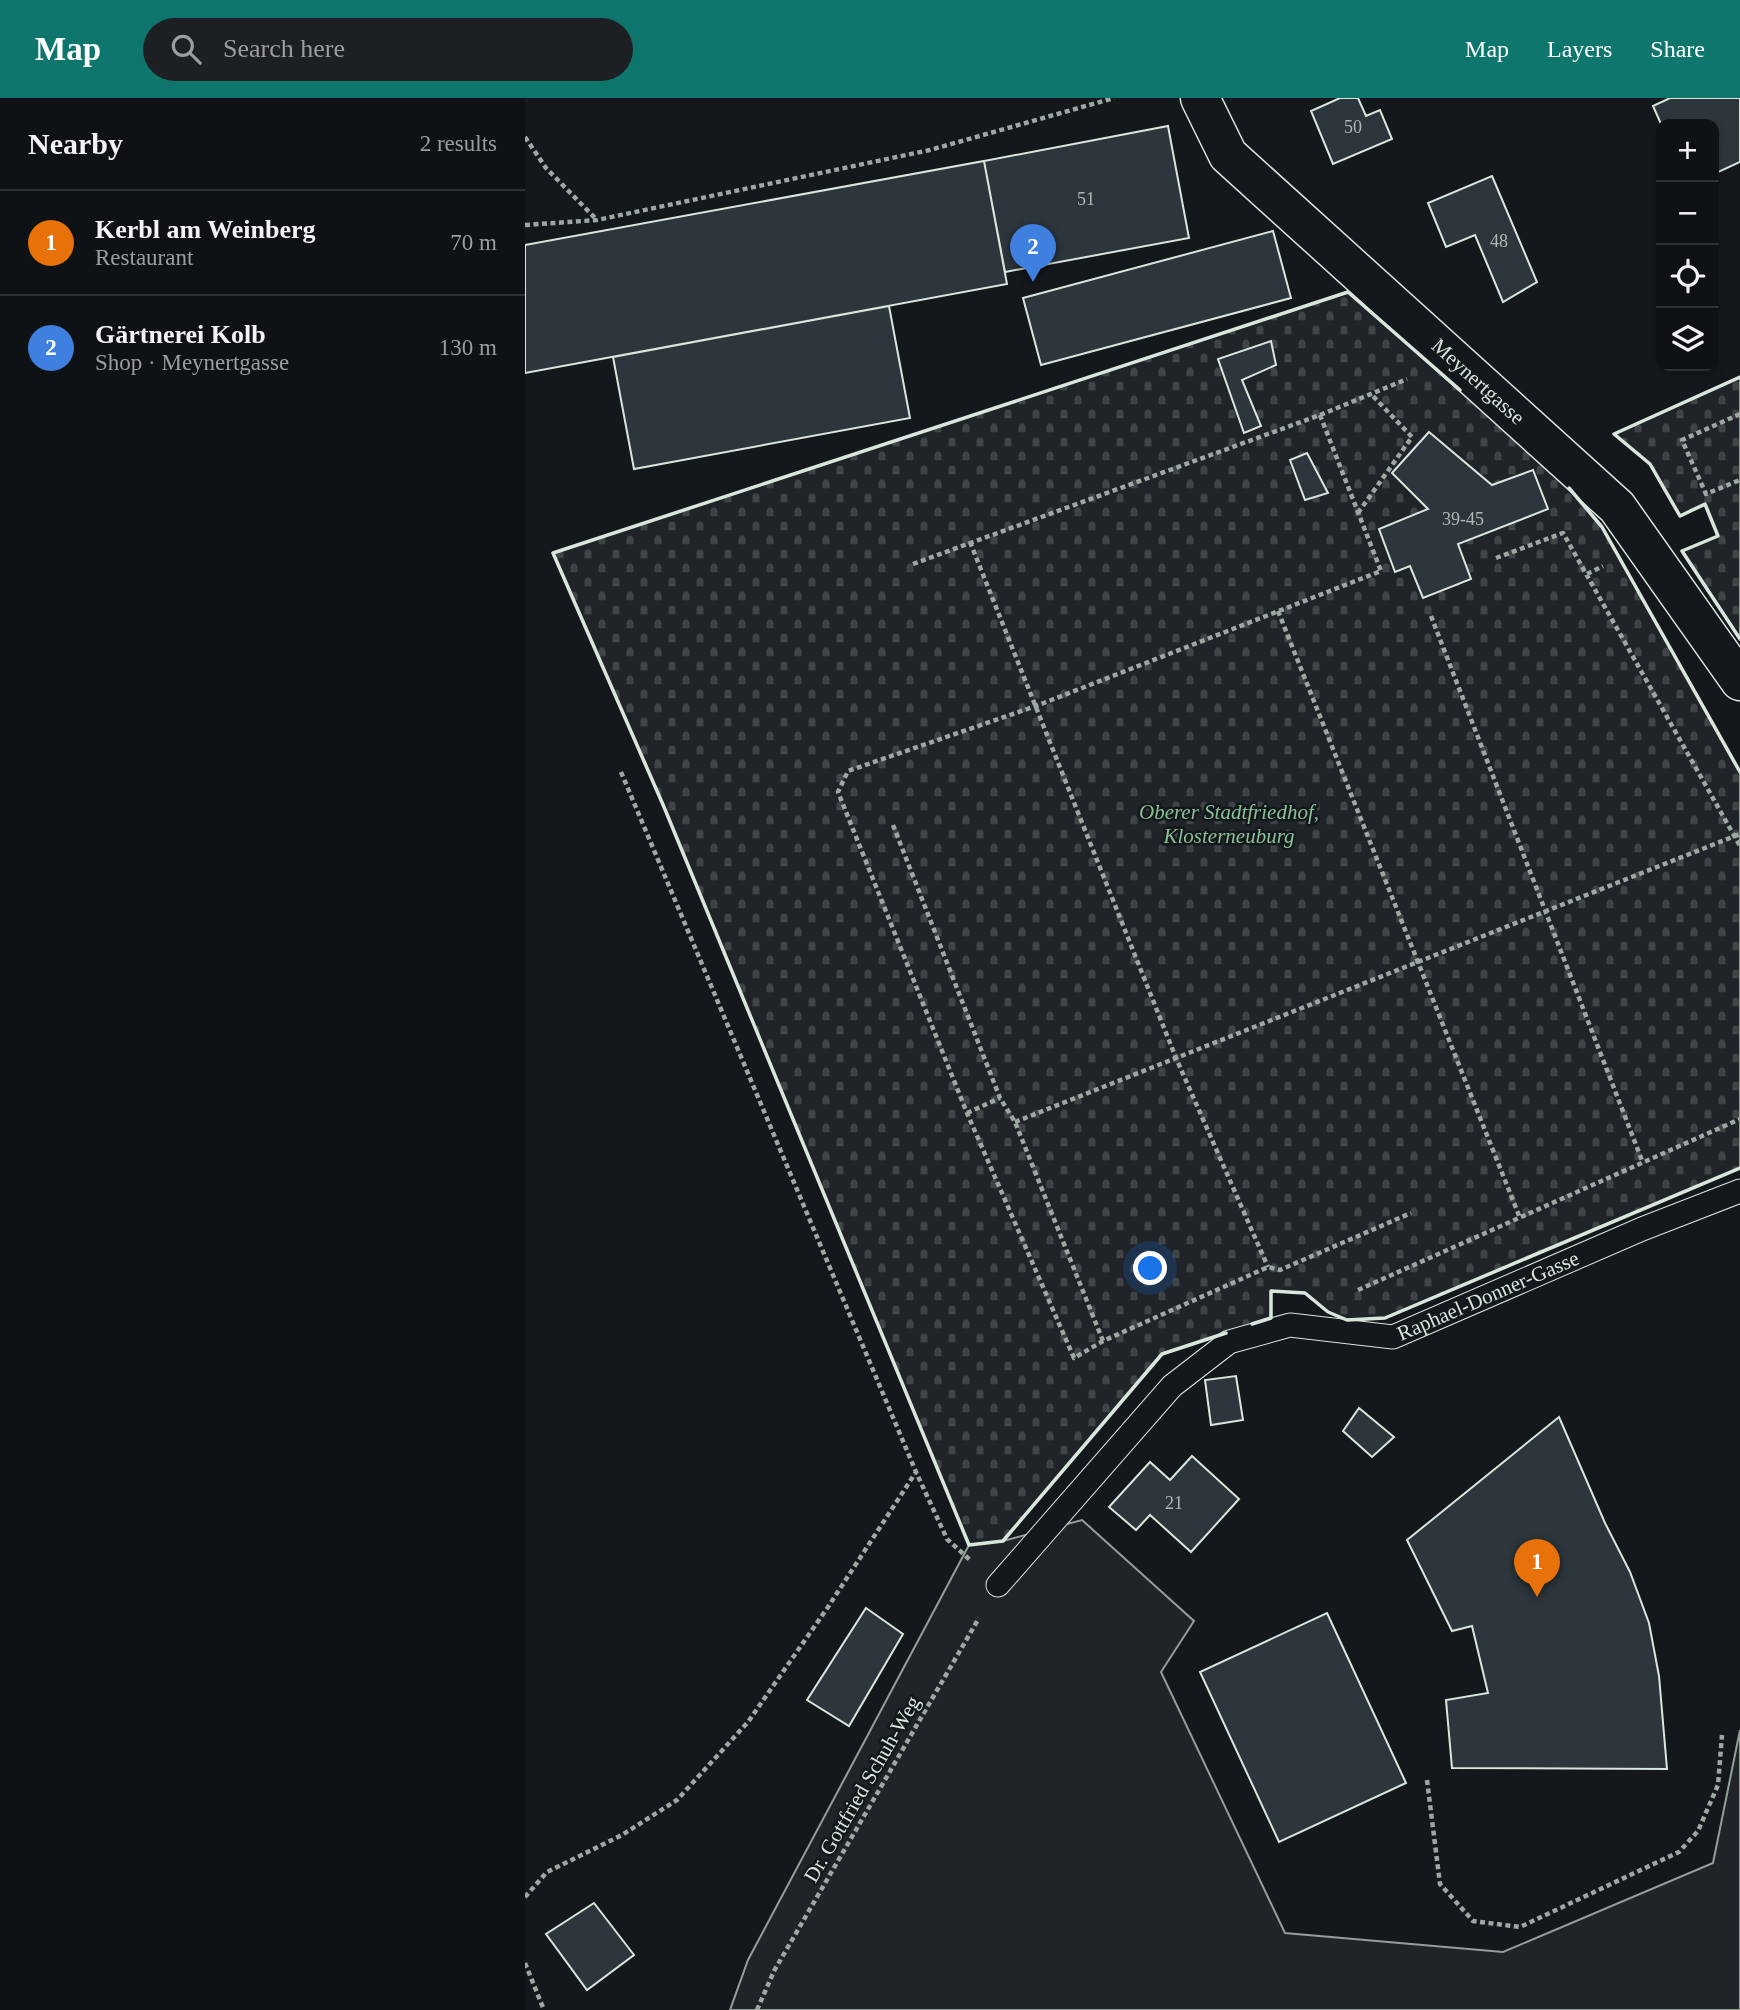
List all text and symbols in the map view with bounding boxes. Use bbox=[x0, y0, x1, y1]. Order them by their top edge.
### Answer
search box bbox=[143, 18, 633, 81]
icon: search bbox=[167, 30, 205, 68]
text: Map bbox=[35, 31, 101, 67]
text: Search here bbox=[223, 34, 345, 63]
text: Map bbox=[1465, 36, 1509, 62]
text: Layers bbox=[1547, 36, 1612, 62]
text: Share bbox=[1650, 36, 1705, 62]
house number: 50 bbox=[1344, 117, 1362, 137]
map controls bbox=[1656, 119, 1719, 371]
button: + bbox=[1656, 119, 1719, 182]
text: Nearby bbox=[28, 127, 123, 160]
text: 2 results bbox=[420, 131, 497, 156]
button: − bbox=[1656, 182, 1719, 245]
house number: 51 bbox=[1077, 189, 1095, 209]
text: Kerbl am Weinberg bbox=[95, 215, 316, 244]
pin: 2 bbox=[1010, 224, 1056, 282]
text: 1 bbox=[45, 230, 57, 255]
text: 70 m bbox=[450, 230, 497, 255]
house number: 48 bbox=[1490, 231, 1508, 251]
text: Restaurant bbox=[95, 245, 193, 270]
button: locate bbox=[1656, 245, 1719, 308]
button: layers bbox=[1656, 308, 1719, 371]
text: Gärtnerei Kolb bbox=[95, 320, 266, 349]
street label: Meynertgasse bbox=[1427, 333, 1530, 430]
text: 2 bbox=[45, 335, 57, 360]
text: 130 m bbox=[439, 335, 497, 360]
text: Shop · Meynertgasse bbox=[95, 350, 289, 375]
house number: 39-45 bbox=[1442, 509, 1484, 529]
park label: Oberer Stadtfriedhof, Klosterneuburg bbox=[1139, 800, 1319, 848]
street label: Raphael-Donner-Gasse bbox=[1394, 1246, 1583, 1346]
your location bbox=[1133, 1251, 1167, 1285]
house number: 21 bbox=[1165, 1493, 1183, 1513]
pin: 1 bbox=[1514, 1539, 1560, 1597]
street label: Dr. Gottfried Schuh-Weg bbox=[799, 1691, 925, 1886]

